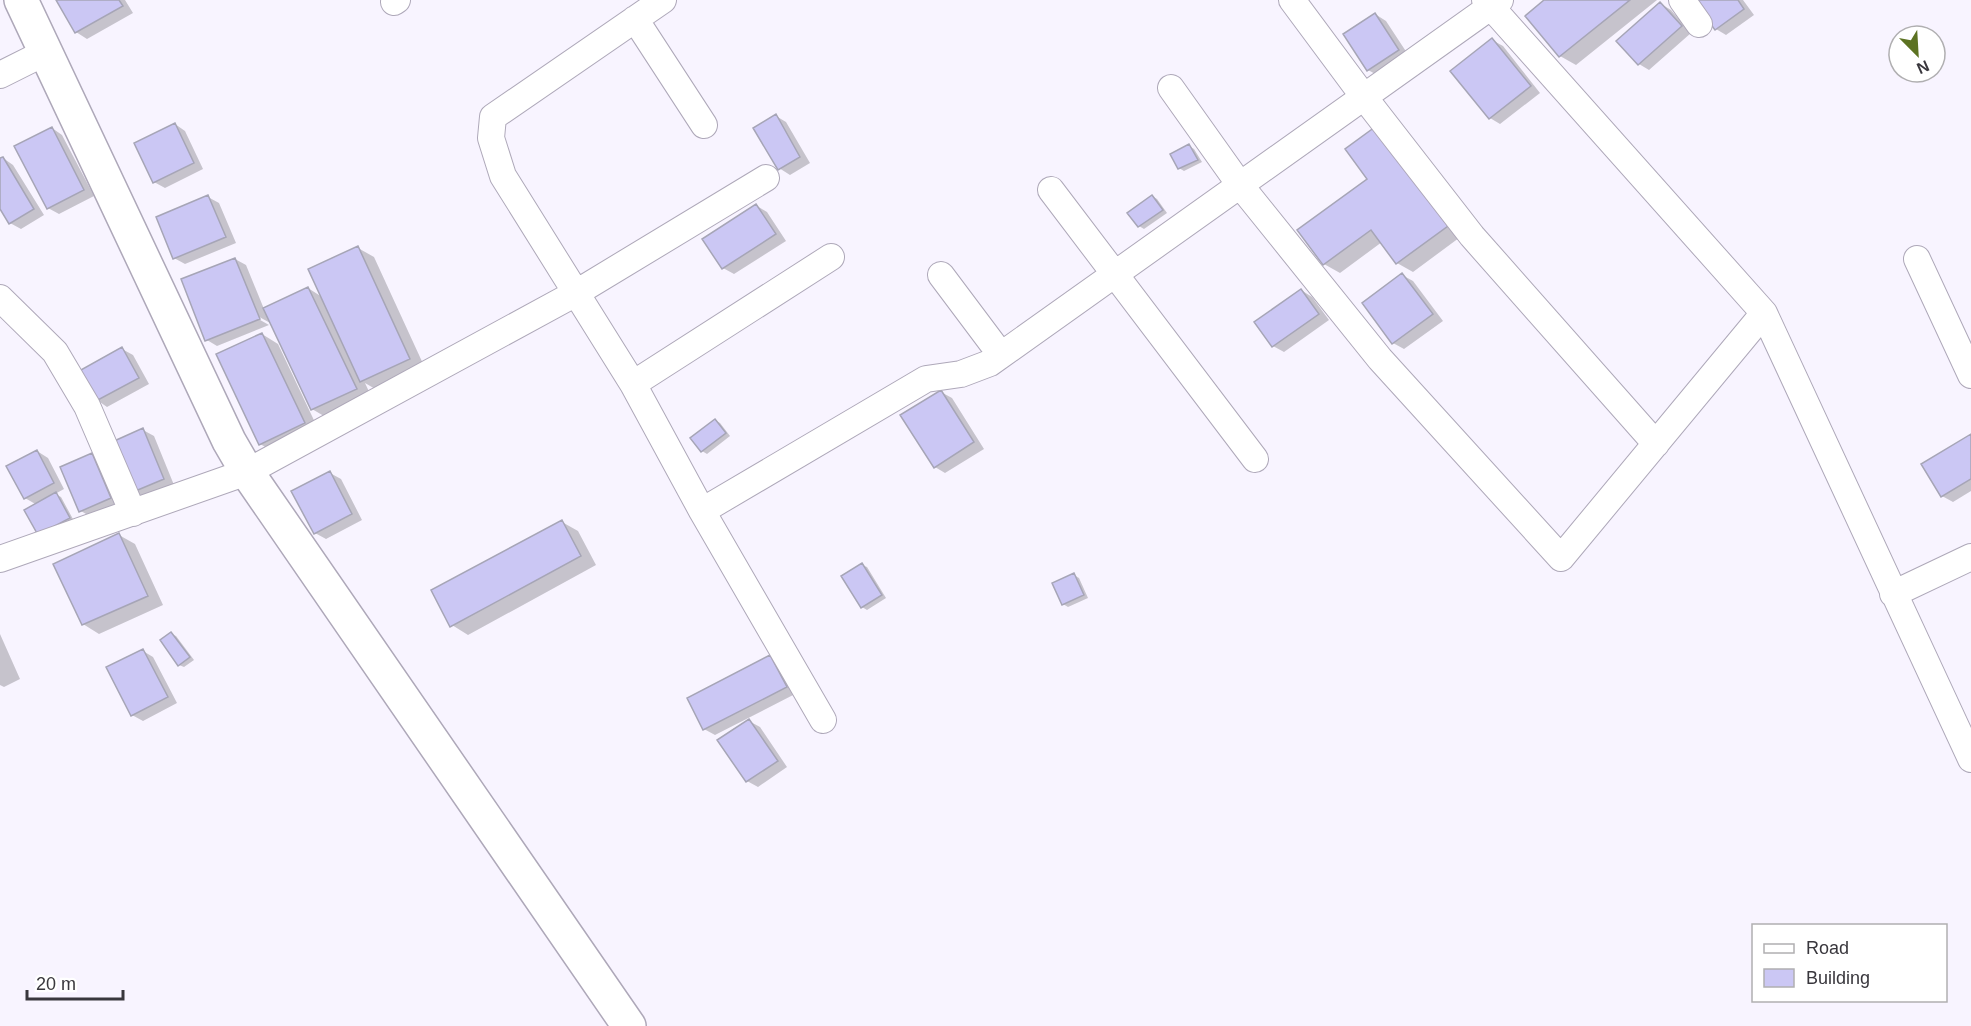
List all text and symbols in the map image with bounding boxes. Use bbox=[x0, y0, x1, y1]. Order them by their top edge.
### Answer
north arrow bbox=[1887, 24, 1947, 84]
text: N bbox=[1914, 57, 1932, 77]
legend bbox=[1752, 924, 1947, 1002]
text: Road bbox=[1806, 938, 1849, 958]
scale bar bbox=[27, 963, 123, 1001]
text: Building bbox=[1806, 968, 1870, 988]
text: 20 m bbox=[36, 974, 76, 994]

